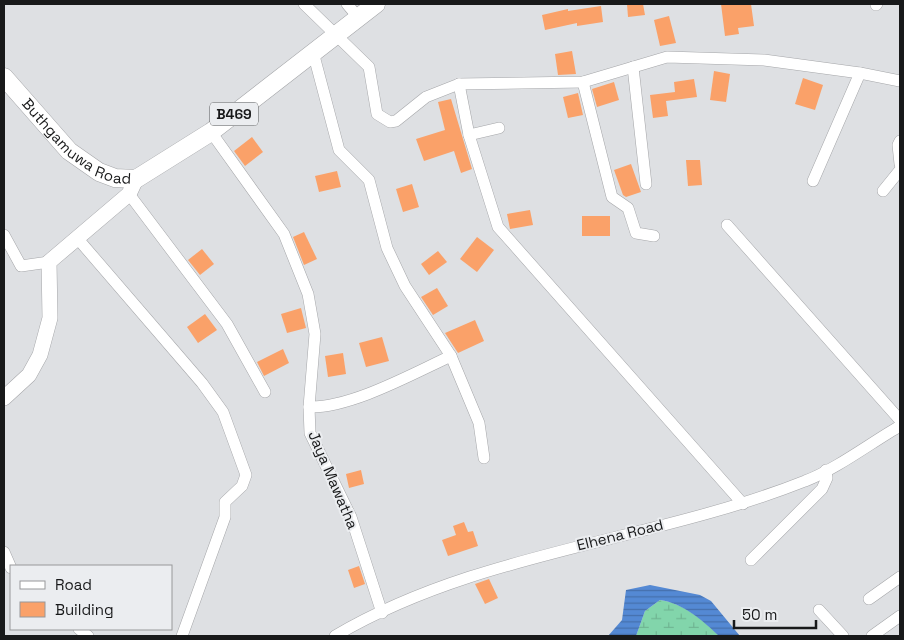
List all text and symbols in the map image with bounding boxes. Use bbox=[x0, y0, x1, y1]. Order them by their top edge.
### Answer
street label: Buthgamuwa Road bbox=[18, 94, 132, 188]
road number: B469 bbox=[210, 102, 258, 126]
street label: Jaya Mawatha bbox=[304, 428, 363, 532]
street label: Elhena Road bbox=[575, 515, 665, 554]
legend bbox=[10, 565, 172, 630]
text: Road bbox=[55, 575, 92, 594]
scale bar bbox=[734, 598, 816, 630]
text: Building bbox=[55, 600, 114, 619]
text: 50 m bbox=[742, 605, 777, 624]

